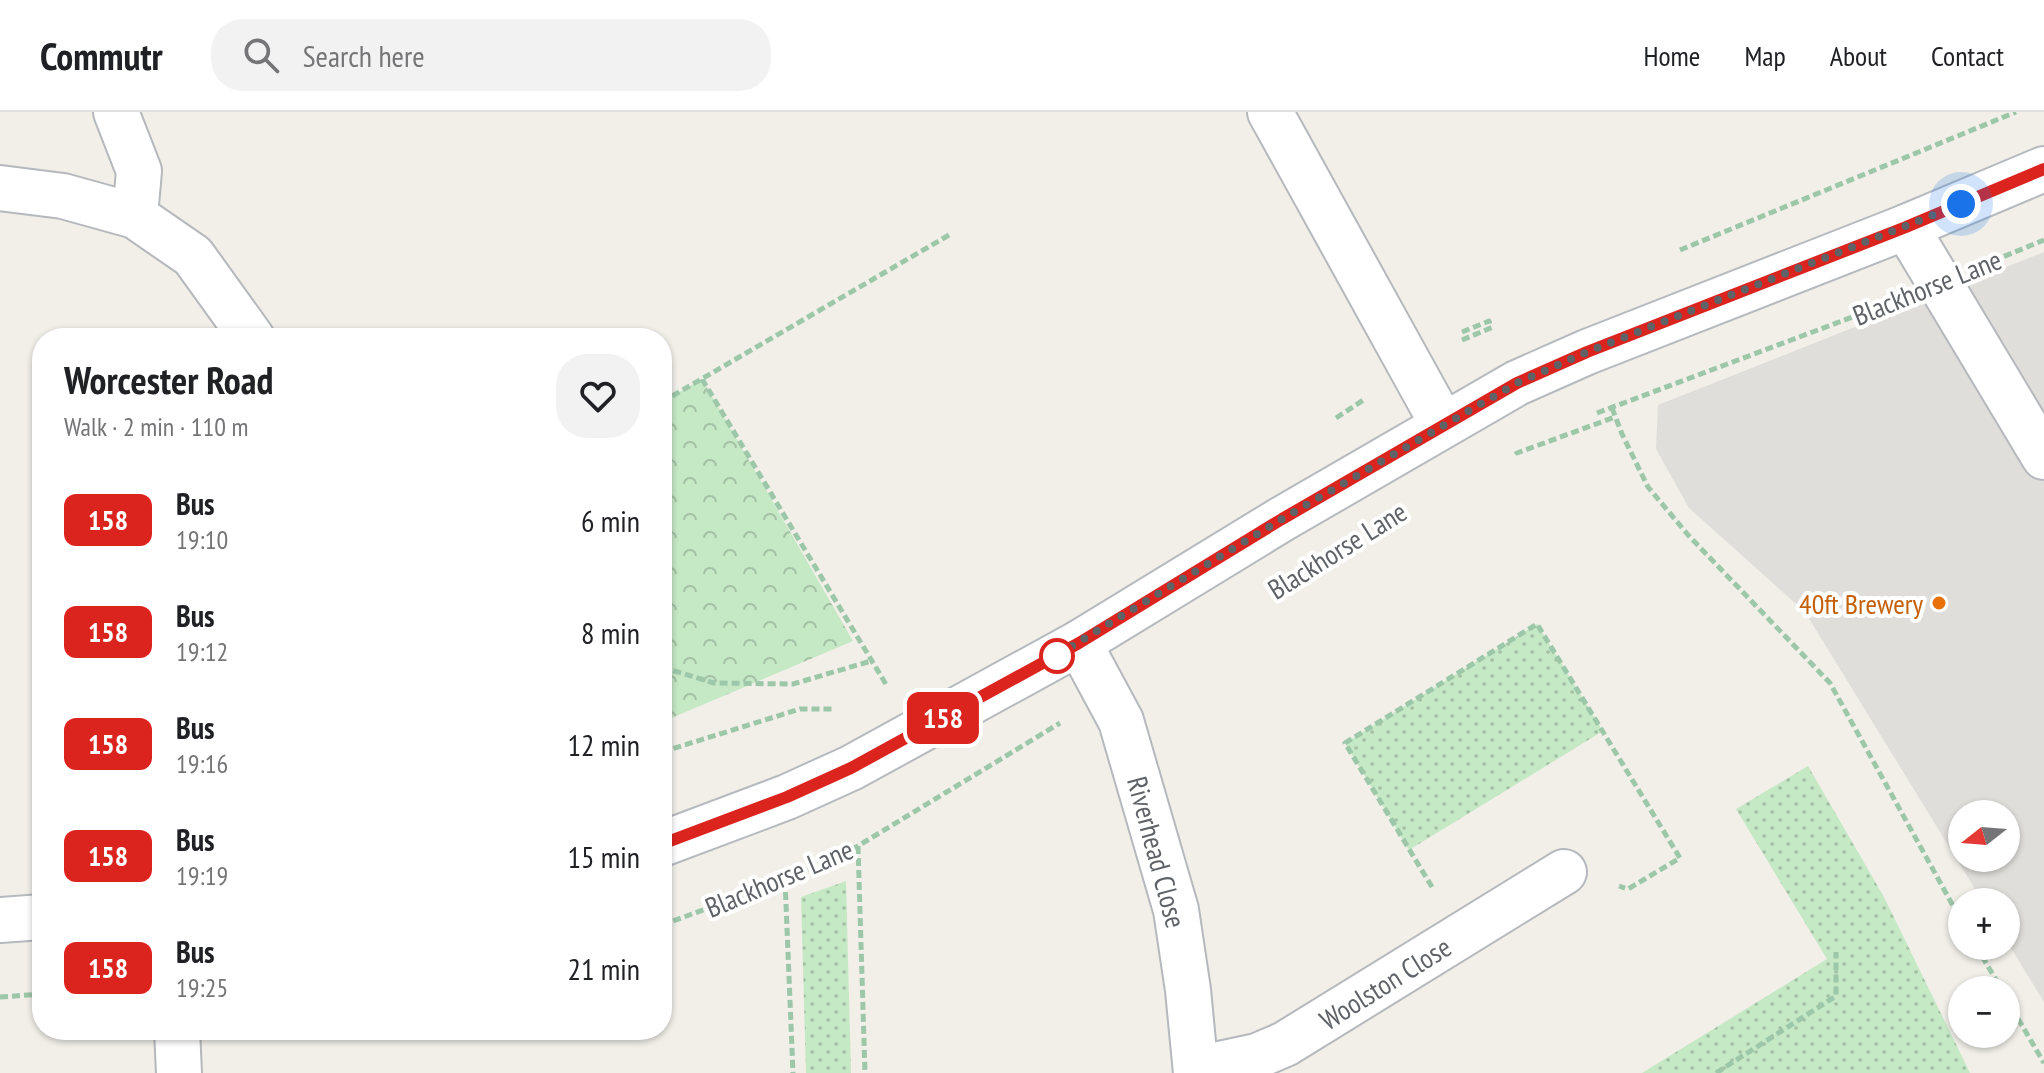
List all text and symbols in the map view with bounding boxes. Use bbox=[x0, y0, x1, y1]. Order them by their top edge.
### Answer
search box bbox=[211, 19, 771, 91]
text: Commutr bbox=[40, 31, 163, 80]
icon: search bbox=[239, 33, 283, 77]
text: Search here bbox=[303, 36, 425, 75]
text: Home bbox=[1644, 37, 1700, 74]
text: Map bbox=[1744, 37, 1786, 74]
text: About bbox=[1830, 37, 1887, 74]
text: Contact bbox=[1931, 37, 2004, 74]
your location bbox=[1941, 184, 1981, 224]
street label: Blackhorse Lane bbox=[1847, 240, 2007, 334]
button: heart bbox=[556, 354, 640, 438]
text: Worcester Road bbox=[64, 355, 273, 404]
text: Walk · 2 min · 110 m bbox=[64, 410, 248, 443]
text: Bus bbox=[176, 484, 215, 523]
street label: Blackhorse Lane bbox=[1261, 493, 1413, 607]
text: 158 bbox=[88, 501, 128, 538]
text: 6 min bbox=[581, 501, 640, 540]
text: 19:10 bbox=[176, 523, 228, 556]
place label: 40ft Brewery bbox=[1799, 585, 1923, 622]
marker: 40ft Brewery bbox=[1930, 594, 1948, 612]
text: Bus bbox=[176, 596, 215, 635]
text: 158 bbox=[88, 613, 128, 650]
text: 8 min bbox=[581, 613, 640, 652]
text: 19:12 bbox=[176, 635, 228, 668]
unlabelled marker bbox=[1040, 639, 1074, 673]
line badge: 158 bbox=[897, 692, 989, 744]
text: 158 bbox=[923, 699, 963, 736]
text: Bus bbox=[176, 708, 215, 747]
text: 158 bbox=[88, 725, 128, 762]
text: 12 min bbox=[567, 725, 640, 764]
text: 19:16 bbox=[176, 747, 228, 780]
street label: Riverhead Close bbox=[1119, 772, 1195, 932]
north arrow bbox=[1948, 800, 2020, 872]
map controls bbox=[1948, 800, 2020, 1048]
text: Bus bbox=[176, 820, 215, 859]
street label: Blackhorse Lane bbox=[699, 830, 859, 926]
text: 158 bbox=[88, 837, 128, 874]
text: 15 min bbox=[567, 837, 640, 876]
text: 19:19 bbox=[176, 859, 228, 892]
button: + bbox=[1948, 888, 2020, 960]
street label: Woolston Close bbox=[1312, 928, 1458, 1038]
text: Bus bbox=[176, 932, 215, 971]
text: 158 bbox=[88, 949, 128, 986]
text: 21 min bbox=[567, 949, 640, 988]
text: 19:25 bbox=[176, 971, 228, 1004]
button: − bbox=[1948, 976, 2020, 1048]

